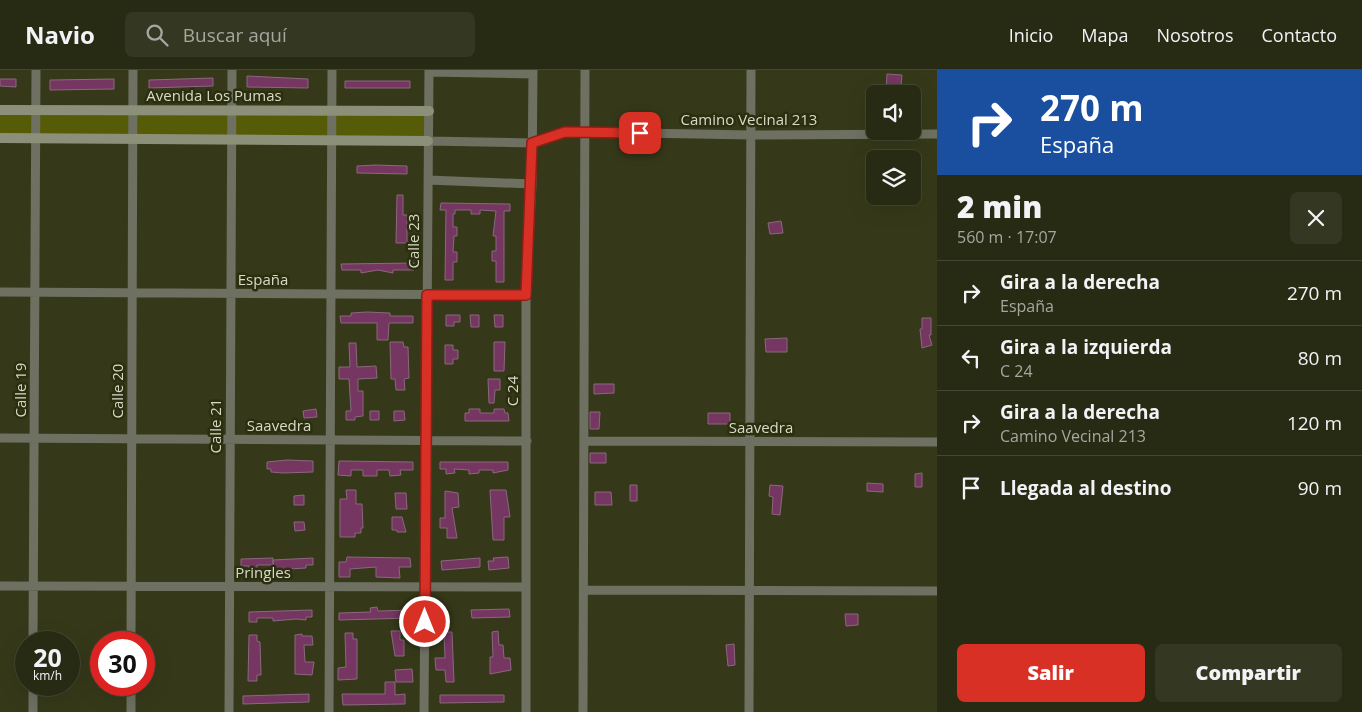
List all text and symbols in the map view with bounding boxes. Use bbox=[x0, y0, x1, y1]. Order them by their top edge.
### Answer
search box bbox=[125, 12, 475, 57]
text: Navio bbox=[25, 18, 95, 51]
icon: search bbox=[143, 21, 171, 49]
text: Buscar aquí bbox=[183, 22, 287, 48]
text: Inicio bbox=[1009, 23, 1053, 47]
text: Mapa bbox=[1081, 23, 1129, 47]
text: Nosotros bbox=[1157, 23, 1234, 47]
text: Contacto bbox=[1262, 23, 1337, 47]
text: 270 m bbox=[1040, 84, 1144, 131]
street label: Avenida Los Pumas bbox=[146, 85, 282, 105]
map controls bbox=[866, 85, 921, 205]
button: sound bbox=[866, 85, 921, 140]
icon: right bbox=[957, 90, 1022, 155]
street label: Camino Vecinal 213 bbox=[681, 109, 817, 129]
pin bbox=[619, 112, 661, 154]
icon: arrive bbox=[626, 119, 654, 147]
text: España bbox=[1040, 129, 1114, 159]
button: layers bbox=[866, 150, 921, 205]
text: 2 min bbox=[957, 186, 1042, 227]
button: close bbox=[1290, 192, 1342, 244]
street label: Calle 23 bbox=[403, 214, 423, 268]
text: 560 m · 17:07 bbox=[957, 226, 1057, 248]
street label: España bbox=[238, 269, 288, 289]
text: Gira a la derecha bbox=[1000, 269, 1160, 295]
icon: right bbox=[957, 279, 985, 307]
text: 270 m bbox=[1287, 280, 1342, 306]
text: España bbox=[1000, 295, 1054, 317]
text: Gira a la izquierda bbox=[1000, 334, 1172, 360]
icon: left bbox=[957, 344, 985, 372]
text: 80 m bbox=[1298, 345, 1342, 371]
text: C 24 bbox=[1000, 360, 1033, 382]
street label: Calle 19 bbox=[10, 363, 30, 417]
street label: Calle 20 bbox=[107, 364, 127, 418]
street label: C 24 bbox=[502, 375, 522, 406]
street label: Calle 21 bbox=[205, 399, 225, 453]
text: Gira a la derecha bbox=[1000, 399, 1160, 425]
icon: right bbox=[957, 409, 985, 437]
text: 120 m bbox=[1287, 410, 1342, 436]
street label: Saavedra bbox=[247, 415, 311, 435]
street label: Saavedra bbox=[729, 417, 793, 437]
text: Camino Vecinal 213 bbox=[1000, 425, 1146, 447]
icon: arrive bbox=[957, 474, 985, 502]
text: Llegada al destino bbox=[1000, 475, 1172, 501]
text: 90 m bbox=[1298, 475, 1342, 501]
street label: Pringles bbox=[235, 562, 291, 582]
position arrow bbox=[398, 595, 450, 647]
speed limit sign: 30 bbox=[90, 631, 155, 696]
text: 20 bbox=[33, 640, 62, 674]
button: Salir bbox=[957, 644, 1145, 702]
button: Compartir bbox=[1155, 644, 1342, 702]
text: km/h bbox=[33, 667, 62, 684]

